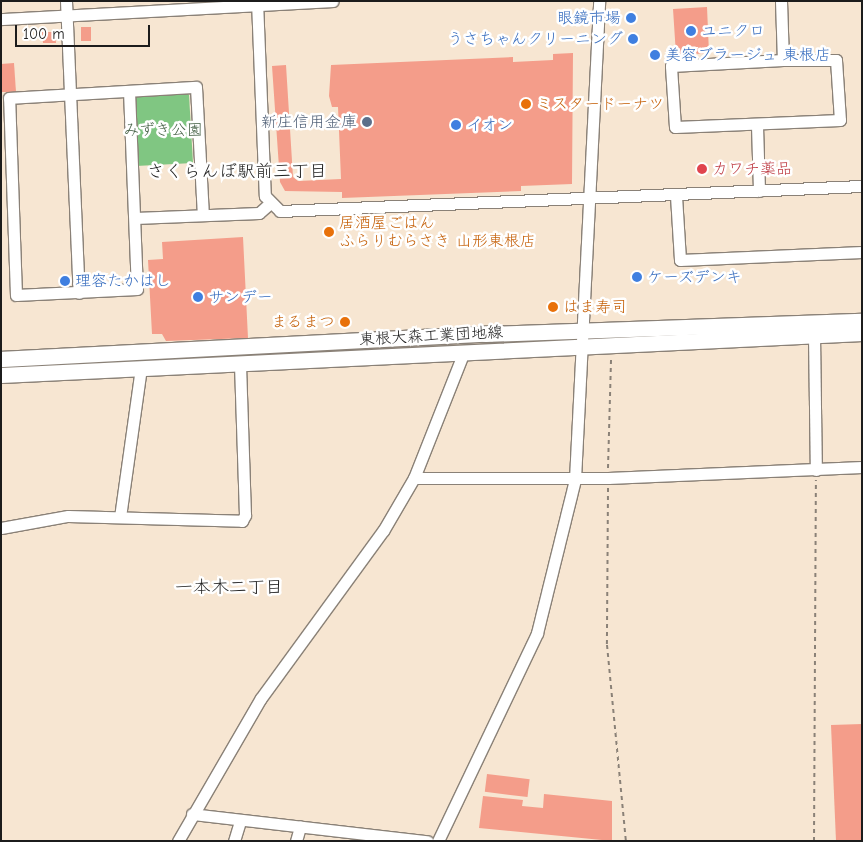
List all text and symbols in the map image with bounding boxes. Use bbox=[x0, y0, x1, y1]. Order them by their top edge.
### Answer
place label: 眼鏡市場 bbox=[557, 8, 621, 28]
marker: 眼鏡市場 bbox=[625, 12, 637, 24]
scale bar bbox=[18, 15, 152, 47]
place label: ユニクロ bbox=[701, 21, 765, 41]
text: 100 m bbox=[23, 25, 65, 43]
marker: ユニクロ bbox=[685, 25, 697, 37]
place label: うさちゃんクリーニング bbox=[447, 29, 623, 49]
marker: うさちゃんクリーニング bbox=[627, 33, 639, 45]
place label: 美容ブラージュ 東根店 bbox=[665, 45, 830, 65]
marker: 美容ブラージュ 東根店 bbox=[649, 49, 661, 61]
place label: ミスタードーナツ bbox=[536, 94, 664, 114]
marker: ミスタードーナツ bbox=[520, 98, 532, 110]
place label: 新庄信用金庫 bbox=[261, 112, 357, 132]
place label: イオン bbox=[466, 115, 514, 135]
marker: 新庄信用金庫 bbox=[361, 116, 373, 128]
marker: イオン bbox=[450, 119, 462, 131]
park label: みずき公園 bbox=[123, 120, 203, 140]
place label: カワチ薬品 bbox=[712, 159, 792, 179]
district label: さくらんぼ駅前三丁目 bbox=[147, 161, 327, 183]
marker: カワチ薬品 bbox=[696, 163, 708, 175]
place label: 居酒屋ごはん ふらりむらさき 山形東根店 bbox=[339, 213, 536, 251]
marker: 居酒屋ごはん ふらりむらさき 山形東根店 bbox=[323, 226, 335, 238]
place label: ケーズデンキ bbox=[647, 267, 743, 287]
place label: 理容たかはし bbox=[75, 271, 171, 291]
marker: ケーズデンキ bbox=[631, 271, 643, 283]
marker: 理容たかはし bbox=[59, 275, 71, 287]
place label: サンデー bbox=[208, 287, 272, 307]
marker: サンデー bbox=[192, 291, 204, 303]
place label: はま寿司 bbox=[563, 297, 627, 317]
marker: はま寿司 bbox=[547, 301, 559, 313]
place label: まるまつ bbox=[271, 312, 335, 332]
marker: まるまつ bbox=[339, 316, 351, 328]
street label: 東根大森工業団地線 bbox=[359, 323, 503, 349]
district label: 一本木二丁目 bbox=[175, 577, 283, 599]

